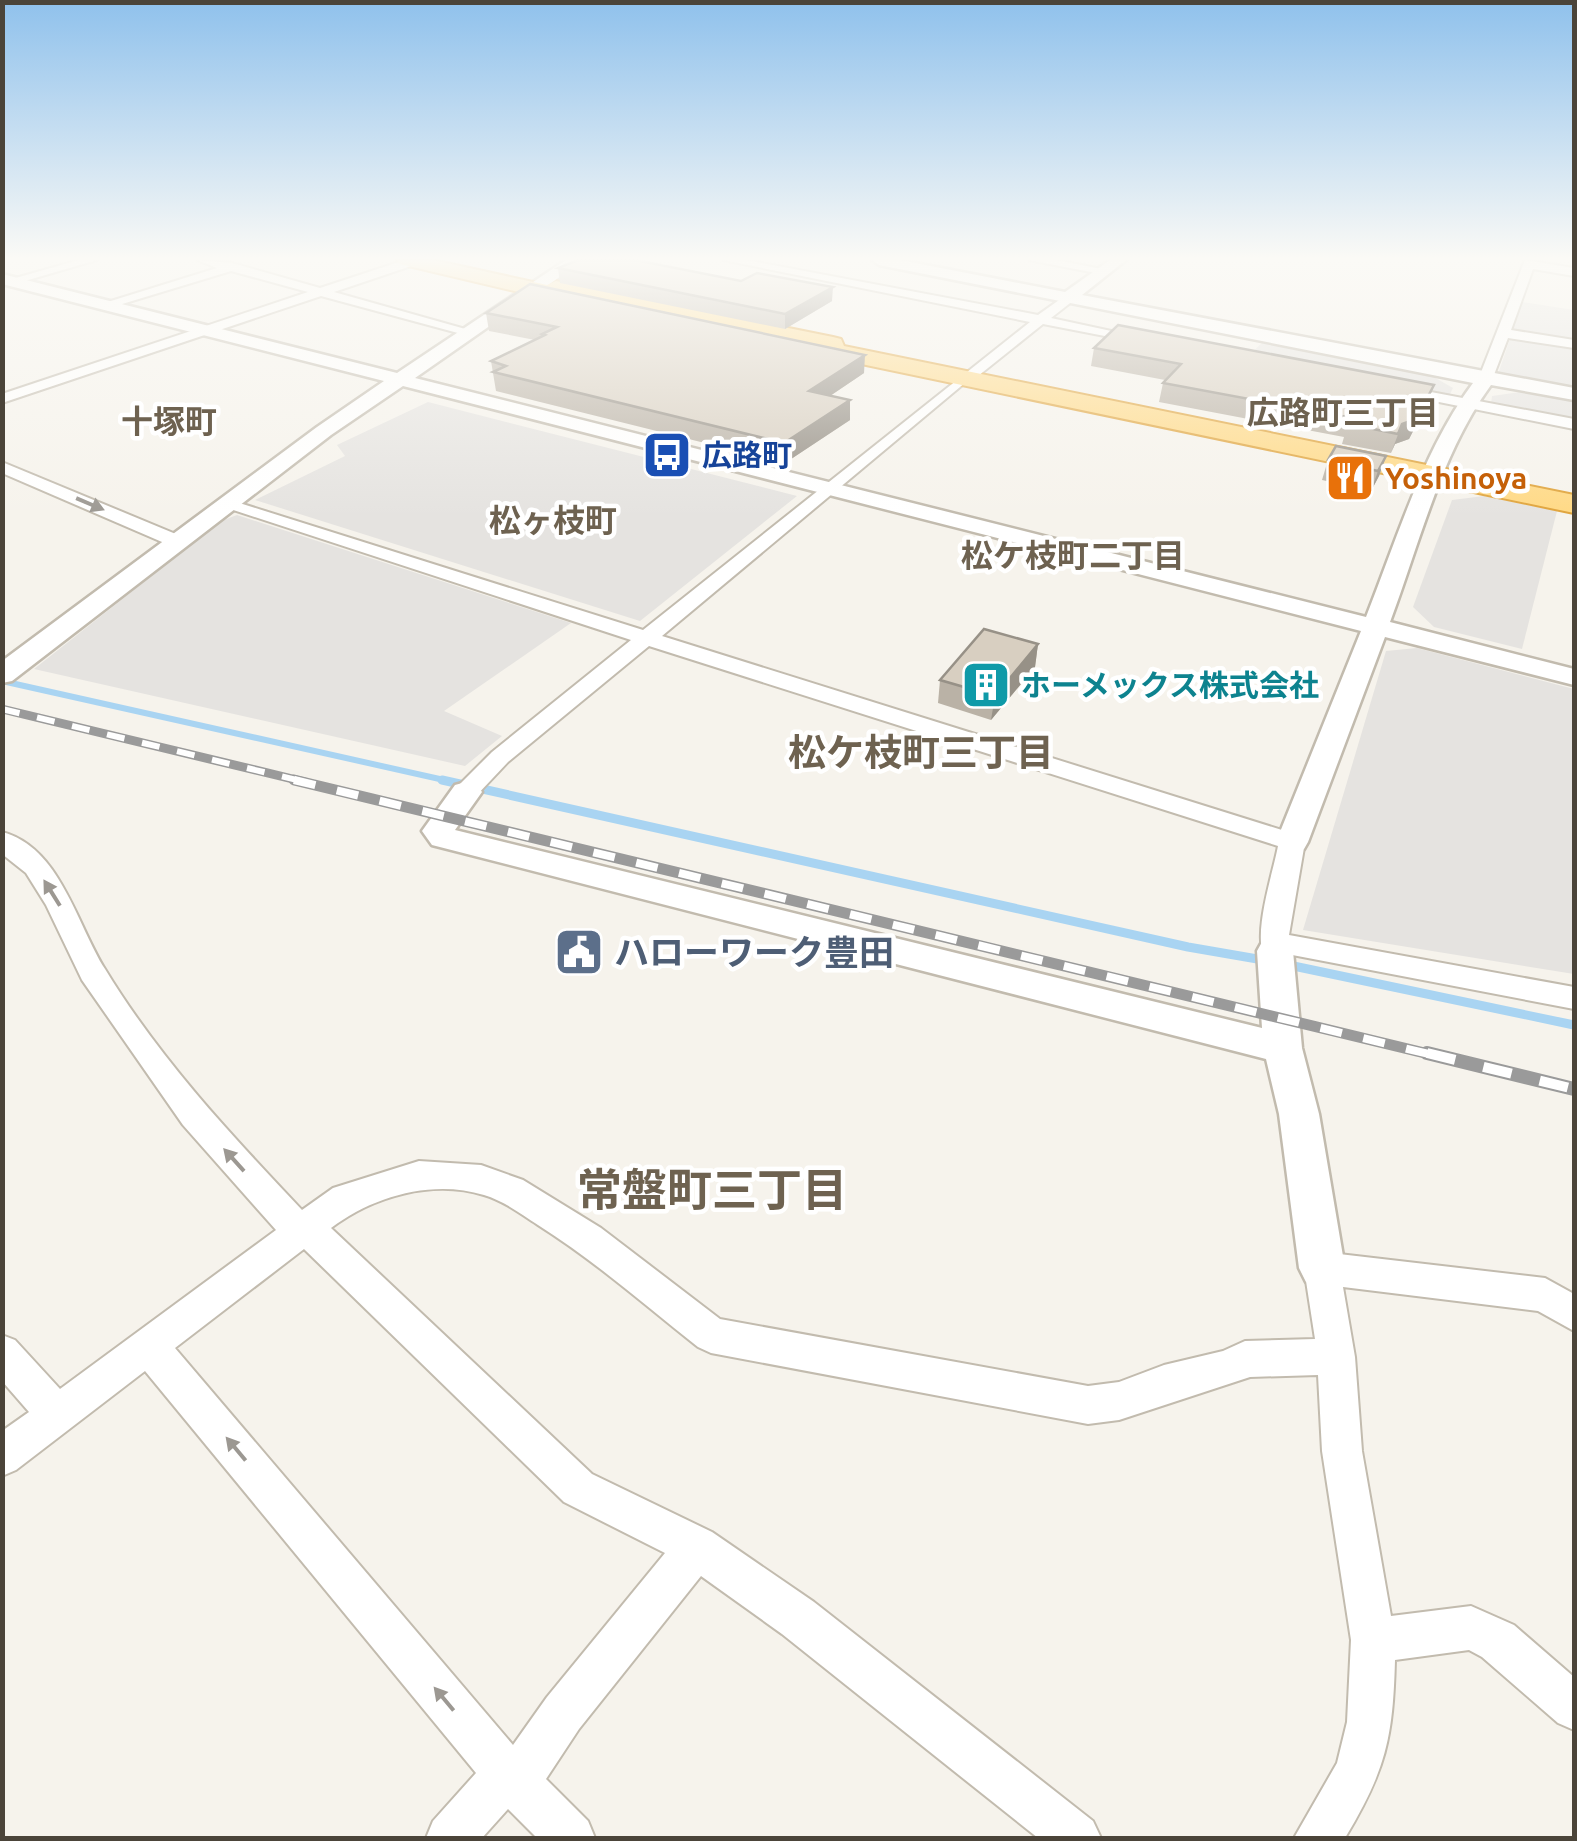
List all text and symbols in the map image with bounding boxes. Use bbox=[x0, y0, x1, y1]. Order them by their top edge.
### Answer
district label: 広路町三丁目 bbox=[1247, 394, 1439, 430]
district label: 十塚町 bbox=[121, 403, 217, 439]
bus stop icon: 広路町 bbox=[641, 429, 693, 481]
place label: 広路町 bbox=[702, 438, 792, 472]
restaurant icon: Yoshinoya bbox=[1324, 452, 1376, 504]
place label: Yoshinoya bbox=[1385, 461, 1527, 495]
one-way arrow bbox=[75, 496, 105, 512]
district label: 松ヶ枝町 bbox=[489, 502, 617, 538]
district label: 松ケ枝町二丁目 bbox=[961, 537, 1185, 573]
building icon: ホーメックス株式会社 bbox=[960, 659, 1012, 711]
place label: ホーメックス株式会社 bbox=[1021, 668, 1319, 702]
district label: 松ケ枝町三丁目 bbox=[788, 731, 1054, 773]
one-way arrow bbox=[43, 879, 61, 907]
public building icon: ハローワーク豊田 bbox=[553, 926, 605, 978]
place label: ハローワーク豊田 bbox=[614, 932, 894, 972]
one-way arrow bbox=[224, 1148, 246, 1173]
district label: 常盤町三丁目 bbox=[577, 1164, 847, 1215]
one-way arrow bbox=[226, 1437, 247, 1462]
one-way arrow bbox=[434, 1686, 456, 1711]

